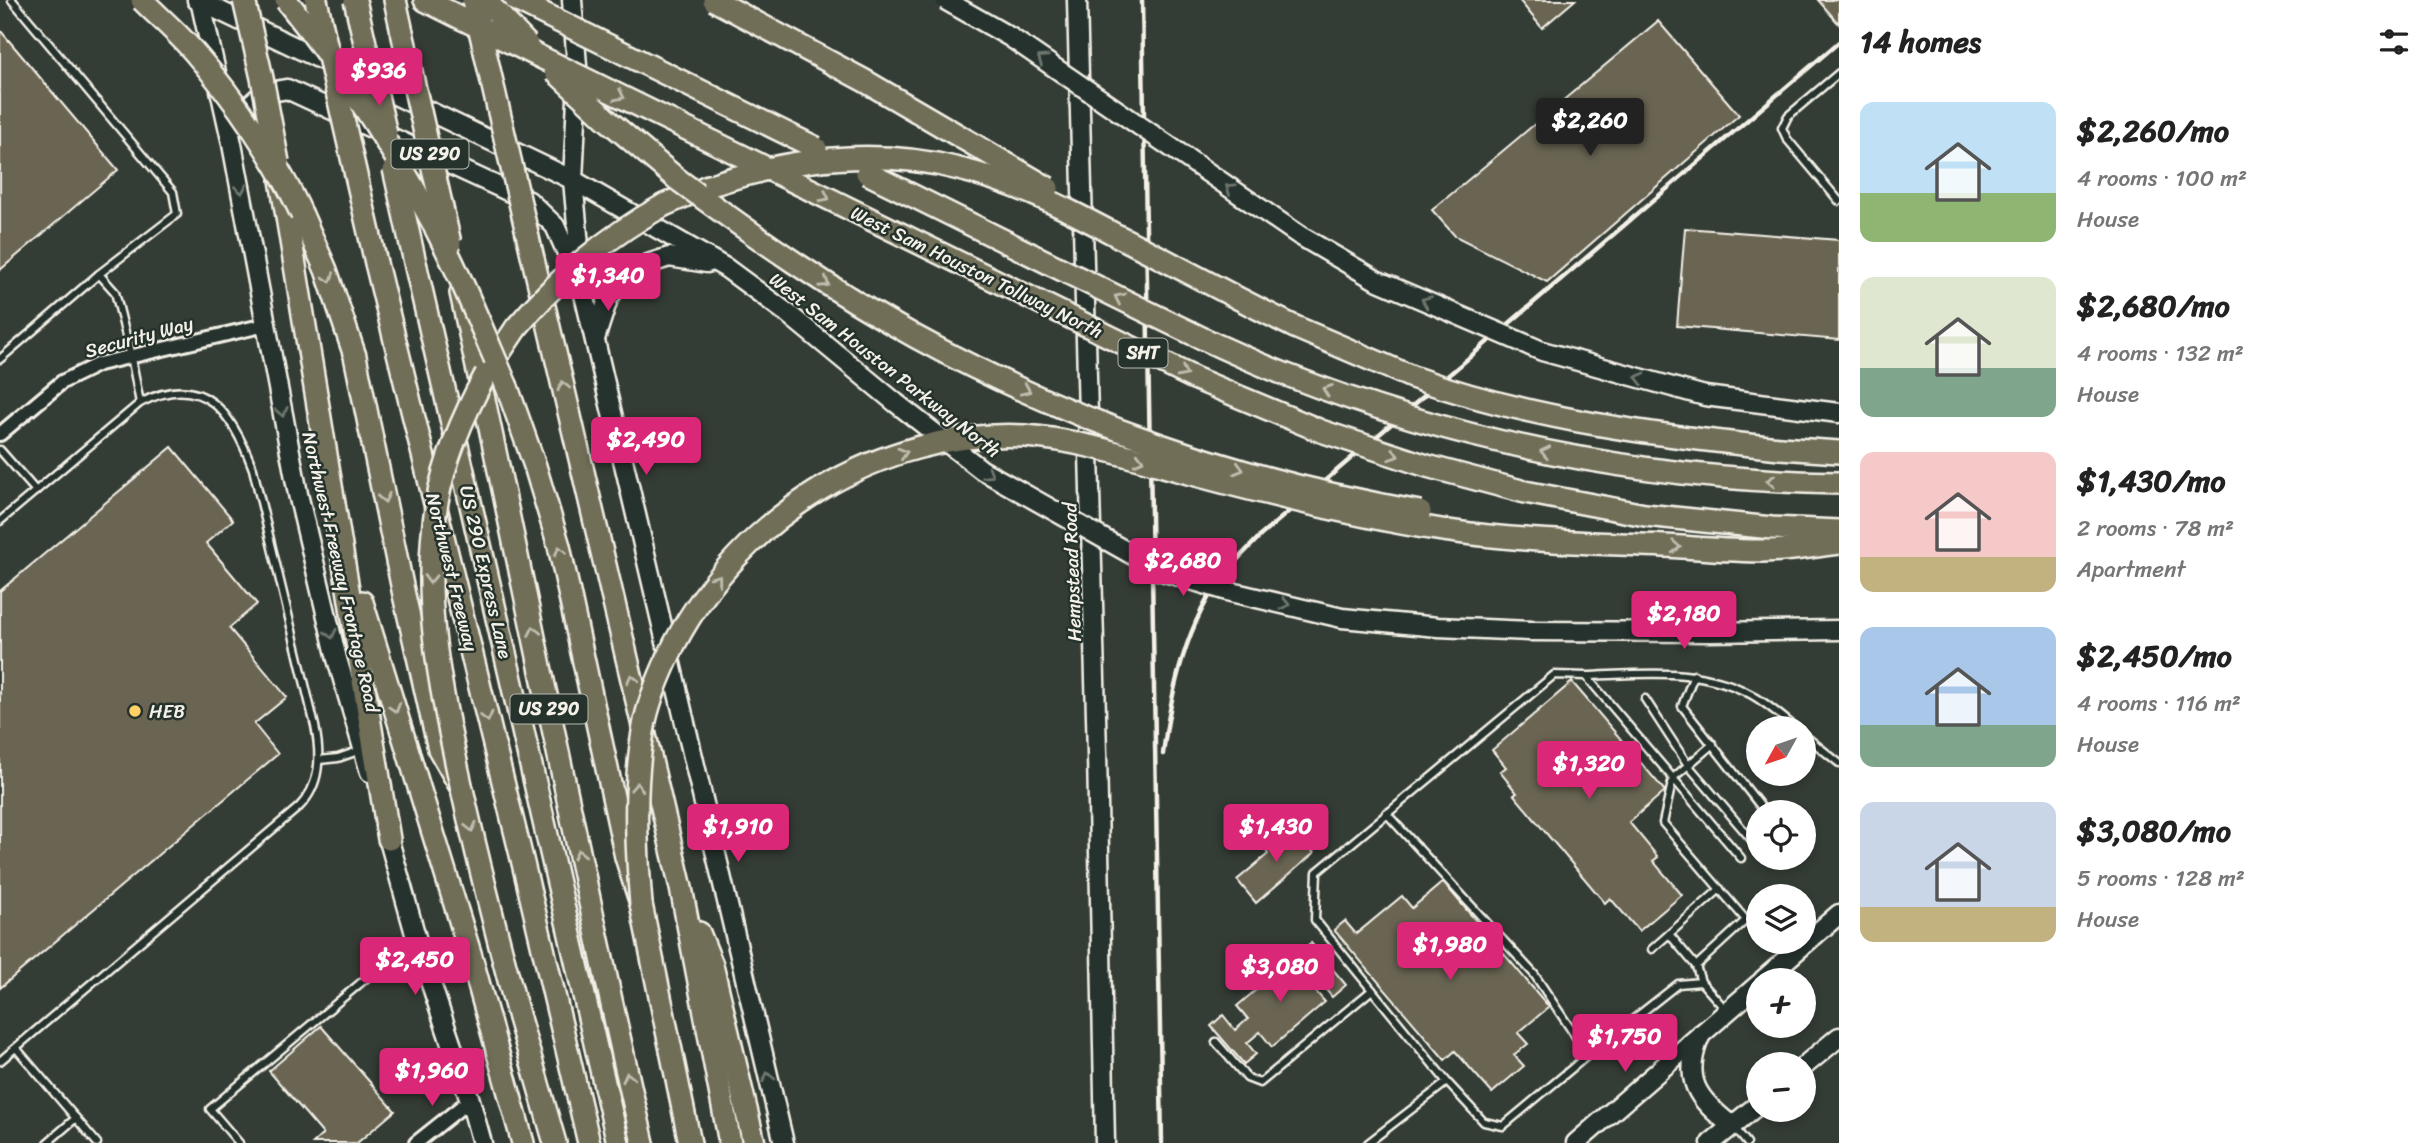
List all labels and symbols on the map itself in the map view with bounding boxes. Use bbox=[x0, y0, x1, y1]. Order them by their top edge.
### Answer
pin: $936 bbox=[338, 48, 420, 108]
one-way arrow bbox=[1037, 55, 1050, 67]
one-way arrow bbox=[613, 88, 625, 102]
pin: $2,260 bbox=[1533, 99, 1647, 158]
road number: US 290 bbox=[392, 140, 468, 168]
one-way arrow bbox=[232, 183, 247, 195]
one-way arrow bbox=[1225, 184, 1238, 196]
one-way arrow bbox=[818, 188, 830, 202]
street label: West Sam Houston Tollway North bbox=[845, 196, 1109, 348]
pin: $1,340 bbox=[551, 254, 665, 313]
street label: West Sam Houston Parkway North bbox=[762, 264, 1008, 466]
one-way arrow bbox=[321, 271, 335, 283]
one-way arrow bbox=[818, 275, 831, 288]
one-way arrow bbox=[1114, 292, 1126, 306]
one-way arrow bbox=[1421, 296, 1433, 310]
street label: Security Way bbox=[81, 307, 197, 367]
road number: SHT bbox=[1118, 338, 1168, 368]
one-way arrow bbox=[1176, 364, 1188, 378]
one-way arrow bbox=[1634, 372, 1646, 386]
one-way arrow bbox=[557, 380, 571, 392]
one-way arrow bbox=[1019, 382, 1031, 396]
one-way arrow bbox=[1321, 384, 1333, 398]
one-way arrow bbox=[274, 406, 289, 418]
pin: $2,490 bbox=[589, 418, 703, 477]
street label: Northwest Freeway Frontage Road bbox=[293, 428, 390, 717]
one-way arrow bbox=[1539, 445, 1551, 460]
one-way arrow bbox=[896, 447, 908, 461]
one-way arrow bbox=[1388, 447, 1400, 461]
one-way arrow bbox=[1133, 452, 1145, 466]
one-way arrow bbox=[1233, 461, 1245, 476]
one-way arrow bbox=[982, 465, 995, 478]
one-way arrow bbox=[1765, 474, 1776, 489]
street label: US 290 Express Lane bbox=[450, 482, 522, 662]
street label: Northwest Freeway bbox=[416, 489, 488, 655]
one-way arrow bbox=[375, 492, 390, 504]
street label: Hempstead Road bbox=[1053, 500, 1091, 642]
pin: $2,680 bbox=[1126, 538, 1240, 598]
one-way arrow bbox=[1671, 539, 1682, 554]
one-way arrow bbox=[553, 545, 568, 557]
one-way arrow bbox=[423, 574, 438, 585]
one-way arrow bbox=[709, 574, 722, 586]
pin: $2,180 bbox=[1627, 592, 1741, 651]
one-way arrow bbox=[1279, 596, 1291, 611]
one-way arrow bbox=[528, 625, 543, 637]
one-way arrow bbox=[323, 628, 337, 640]
one-way arrow bbox=[626, 673, 640, 685]
road number: US 290 bbox=[510, 694, 588, 724]
place label: HEB bbox=[149, 695, 185, 728]
one-way arrow bbox=[386, 702, 401, 714]
marker: HEB bbox=[127, 703, 143, 719]
one-way arrow bbox=[479, 711, 494, 723]
north arrow bbox=[1746, 716, 1816, 786]
pin: $1,320 bbox=[1532, 742, 1646, 801]
one-way arrow bbox=[630, 781, 645, 792]
pin: $1,910 bbox=[681, 804, 795, 864]
pin: $1,430 bbox=[1219, 804, 1333, 864]
one-way arrow bbox=[462, 821, 477, 833]
one-way arrow bbox=[572, 848, 587, 860]
pin: $1,980 bbox=[1393, 922, 1507, 982]
pin: $2,450 bbox=[358, 937, 472, 997]
pin: $3,080 bbox=[1223, 944, 1337, 1004]
pin: $1,750 bbox=[1568, 1014, 1682, 1074]
pin: $1,960 bbox=[375, 1048, 489, 1108]
one-way arrow bbox=[622, 1071, 636, 1083]
one-way arrow bbox=[762, 1071, 776, 1083]

